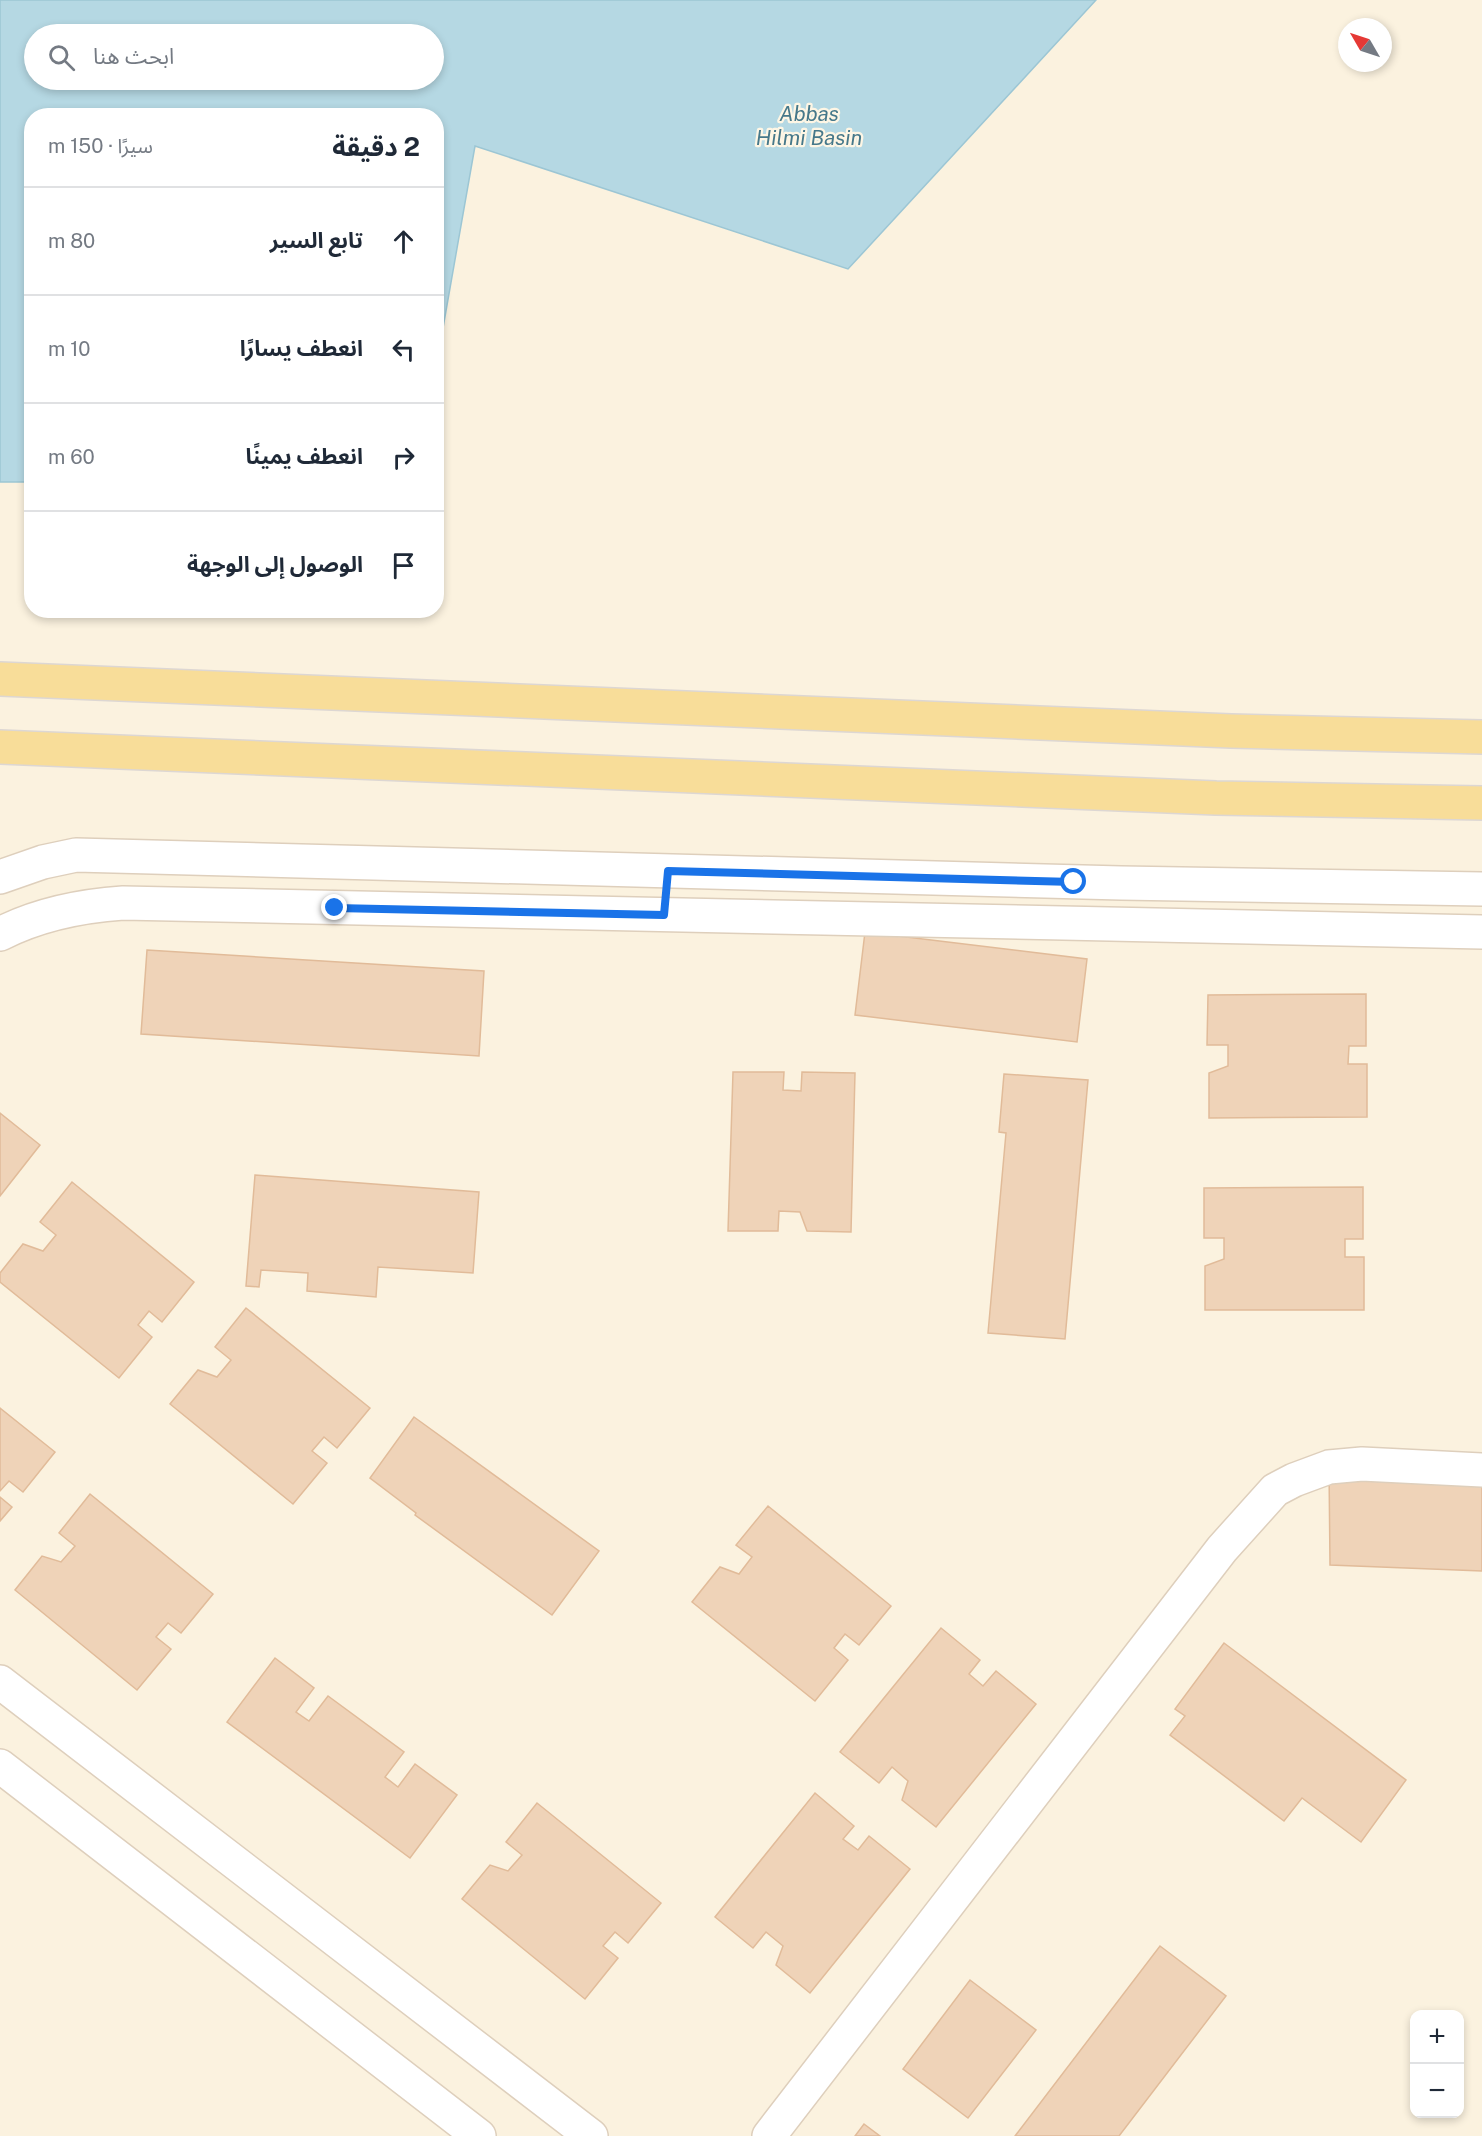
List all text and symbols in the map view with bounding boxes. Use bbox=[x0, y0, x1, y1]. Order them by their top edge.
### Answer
north arrow bbox=[1338, 18, 1392, 72]
search box bbox=[24, 24, 444, 90]
icon: search bbox=[45, 41, 78, 74]
text: ابحث هنا bbox=[93, 43, 174, 69]
water label: Abbas Hilmi Basin bbox=[756, 101, 862, 150]
text: 2 دقيقة bbox=[332, 131, 420, 162]
text: سيرًا · 150 m bbox=[48, 134, 153, 158]
icon: ahead bbox=[387, 225, 420, 258]
text: تابع السير bbox=[270, 227, 363, 253]
text: 80 m bbox=[48, 229, 95, 253]
icon: left bbox=[387, 333, 420, 366]
text: انعطف يسارًا bbox=[240, 335, 363, 361]
text: 10 m bbox=[48, 337, 91, 361]
icon: right bbox=[387, 441, 420, 474]
text: انعطف يمينًا bbox=[246, 443, 363, 469]
text: 60 m bbox=[48, 445, 95, 469]
icon: arrive bbox=[387, 549, 420, 582]
text: الوصول إلى الوجهة bbox=[187, 551, 363, 577]
route start bbox=[1060, 868, 1086, 894]
route end bbox=[321, 894, 347, 920]
map controls bbox=[1410, 2010, 1464, 2118]
button: + bbox=[1410, 2010, 1464, 2064]
button: − bbox=[1410, 2064, 1464, 2118]

